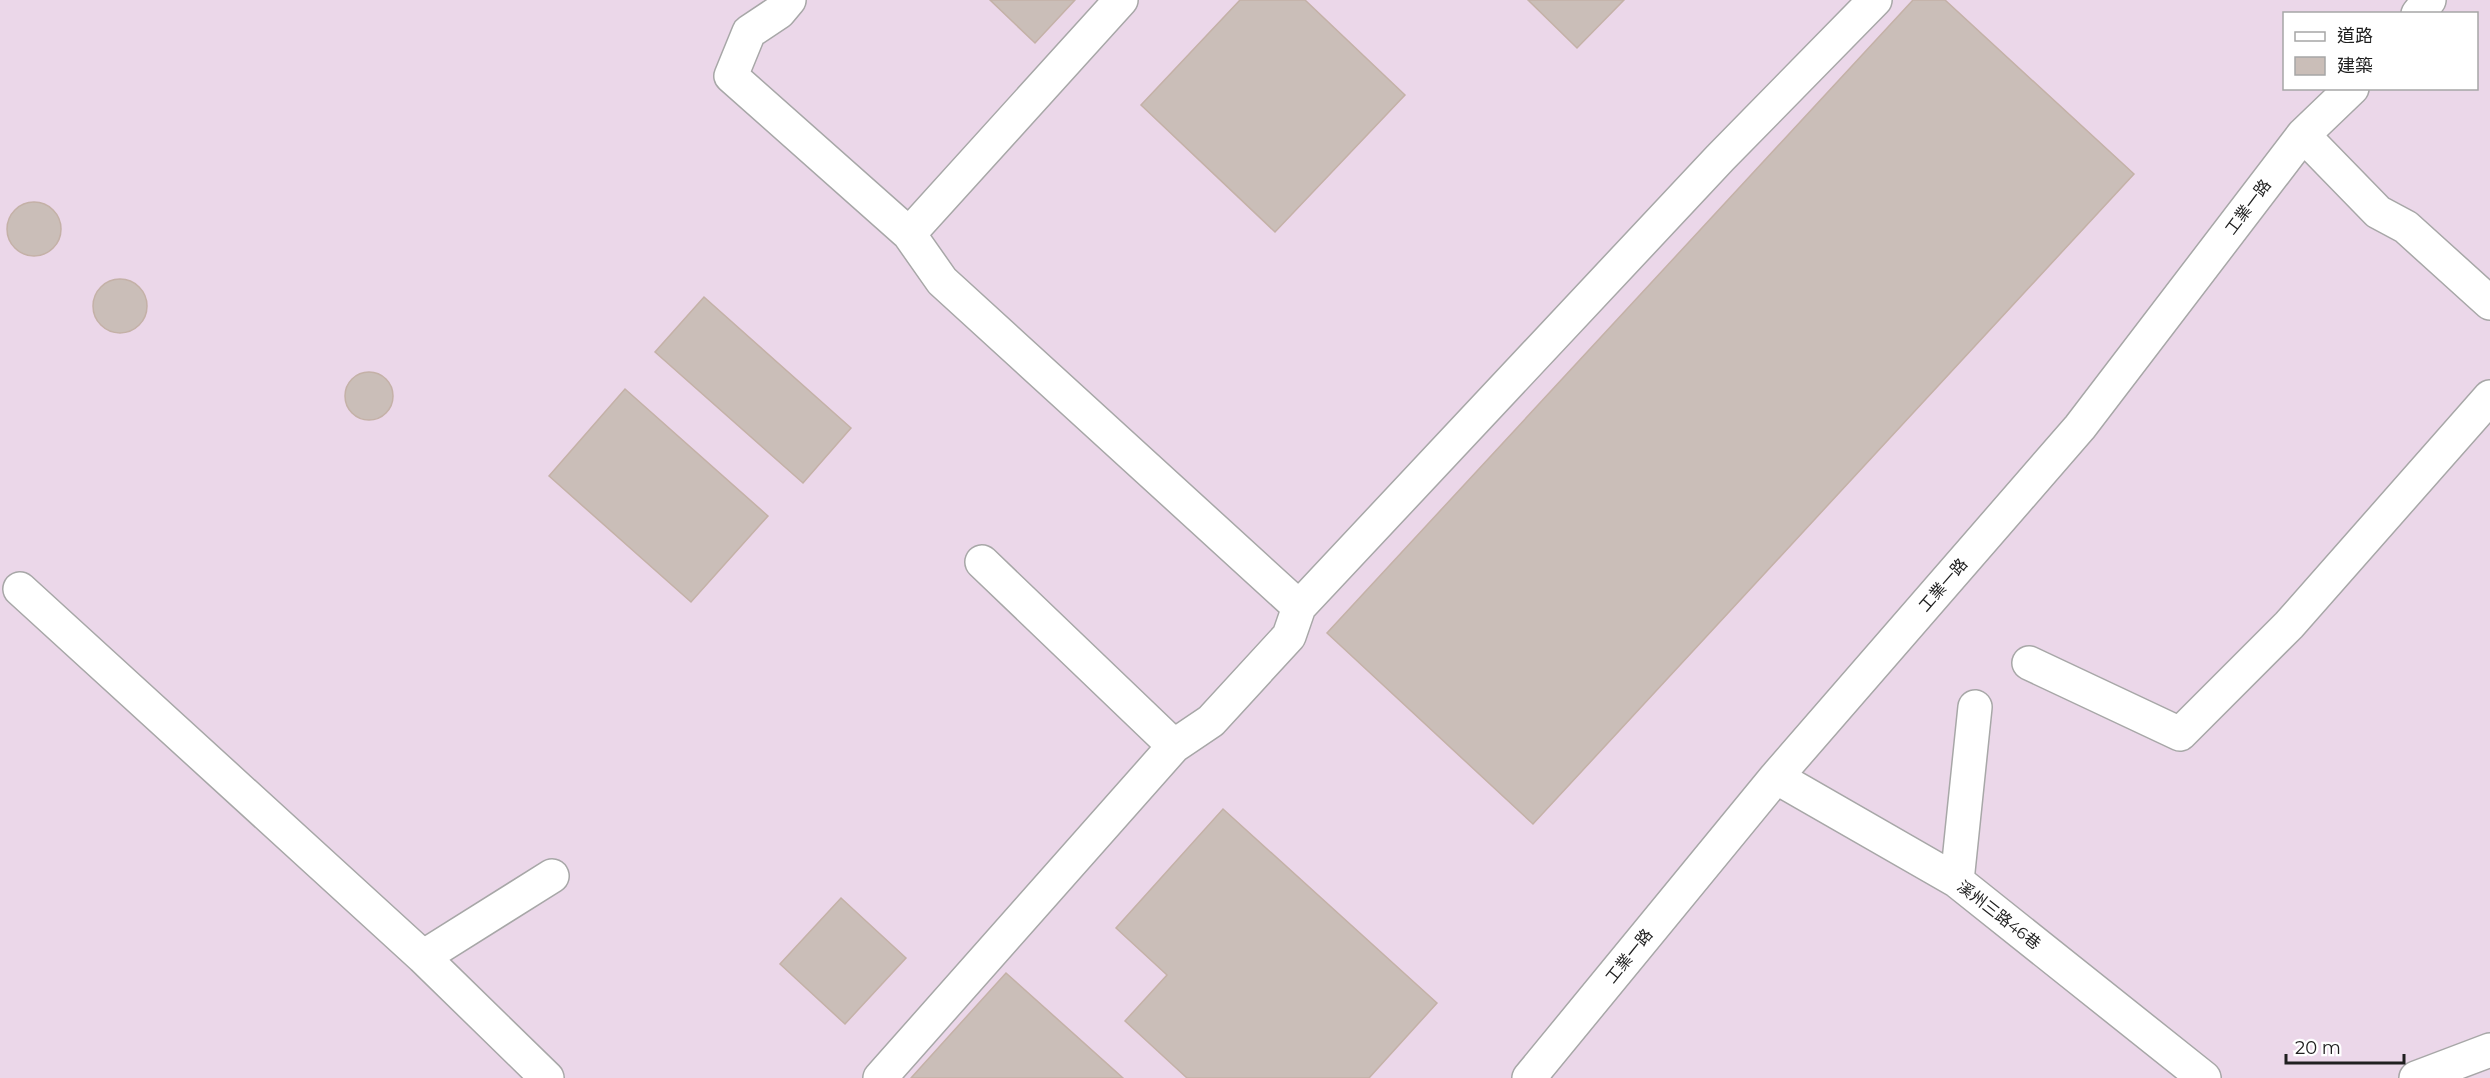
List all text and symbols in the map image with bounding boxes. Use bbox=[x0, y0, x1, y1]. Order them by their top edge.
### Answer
legend bbox=[2283, 12, 2478, 90]
text: 道路 bbox=[2337, 25, 2373, 47]
text: 建築 bbox=[2337, 55, 2373, 77]
street label: 工業一路 bbox=[2221, 176, 2275, 238]
street label: 工業一路 bbox=[1915, 555, 1971, 615]
street label: 溪州三路46巷 bbox=[1954, 877, 2044, 953]
street label: 工業一路 bbox=[1601, 925, 1657, 987]
scale bar bbox=[2286, 1027, 2404, 1065]
text: 20 m bbox=[2295, 1037, 2341, 1059]

